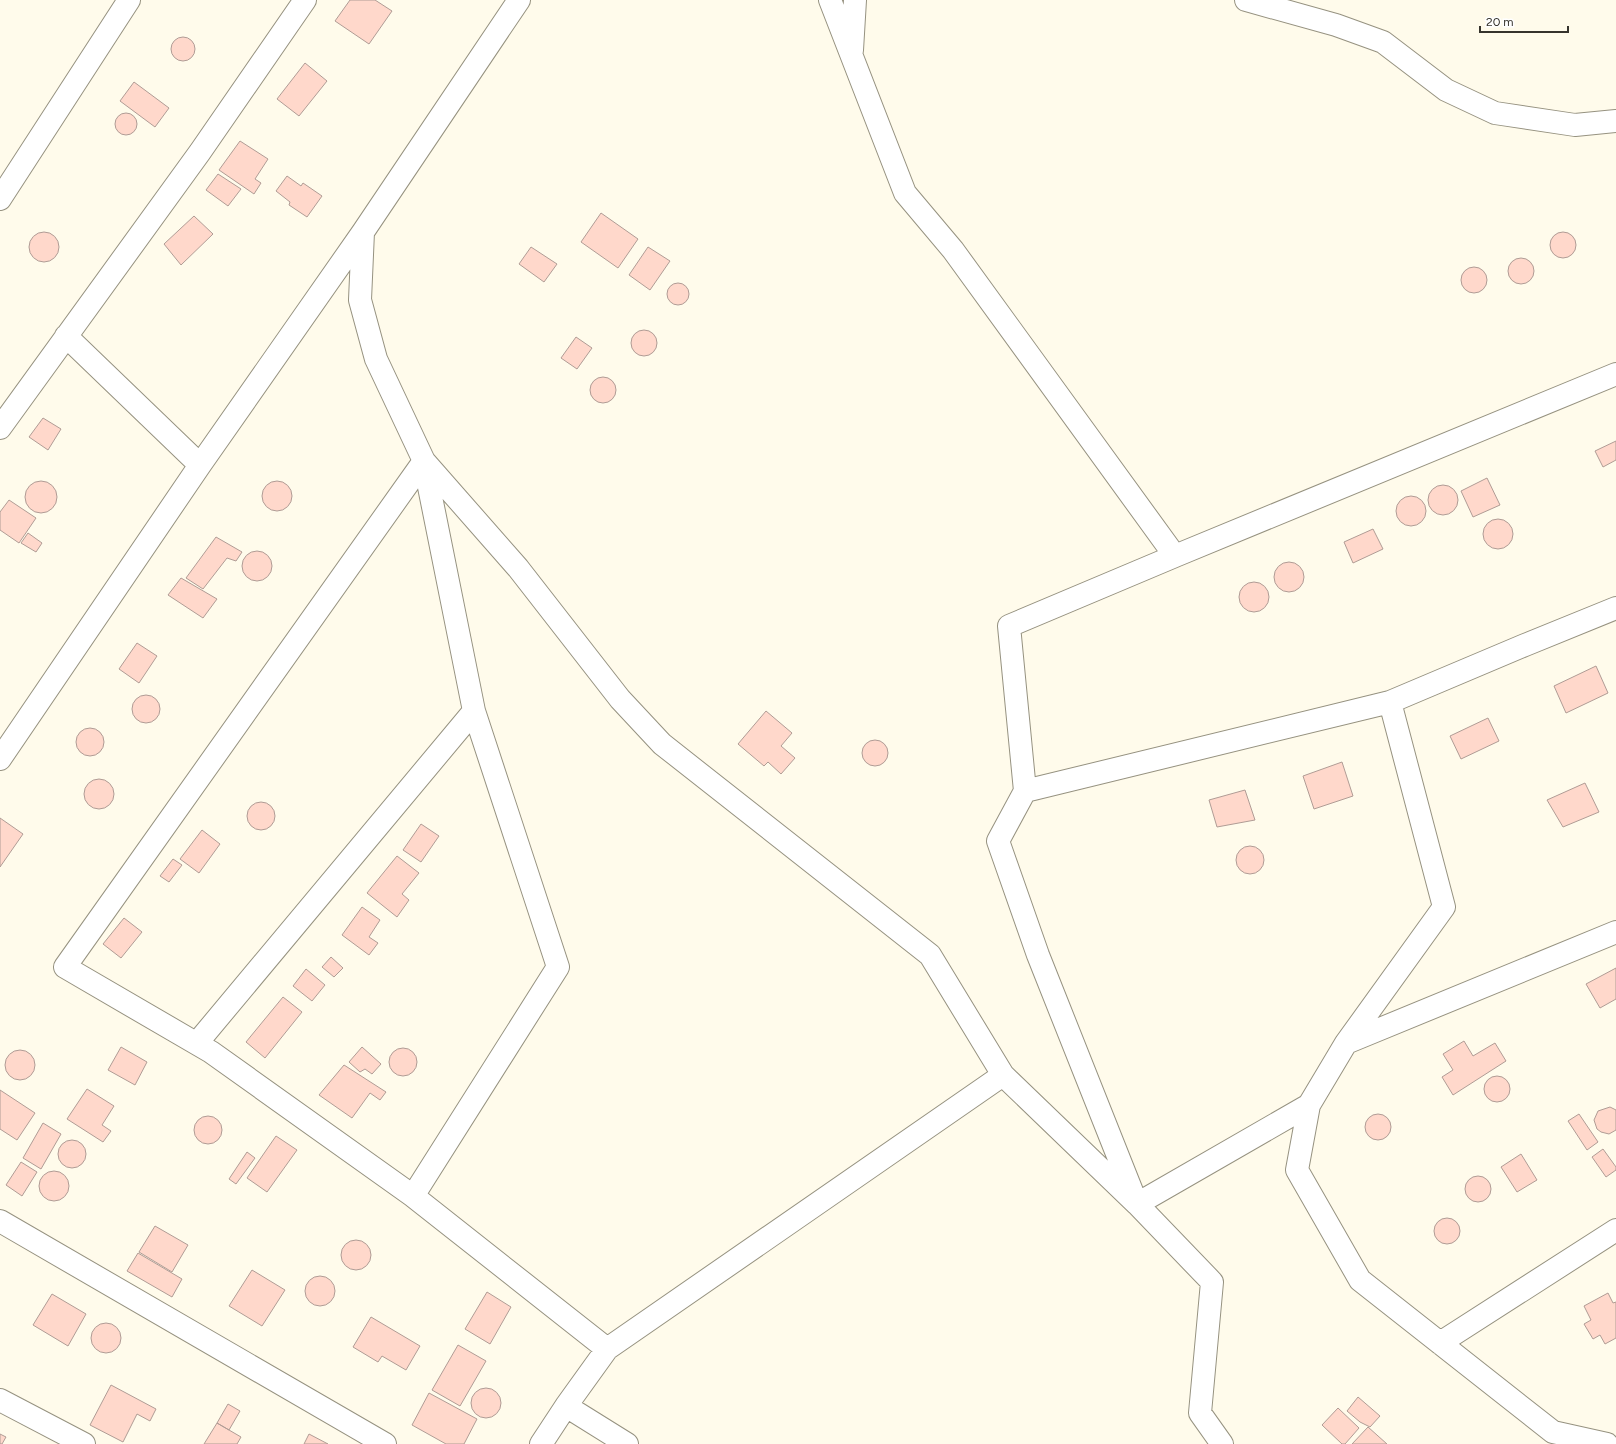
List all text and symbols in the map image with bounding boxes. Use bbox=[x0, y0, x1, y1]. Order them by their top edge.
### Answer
scale bar bbox=[1480, 8, 1568, 34]
text: 20 m bbox=[1486, 15, 1514, 29]

